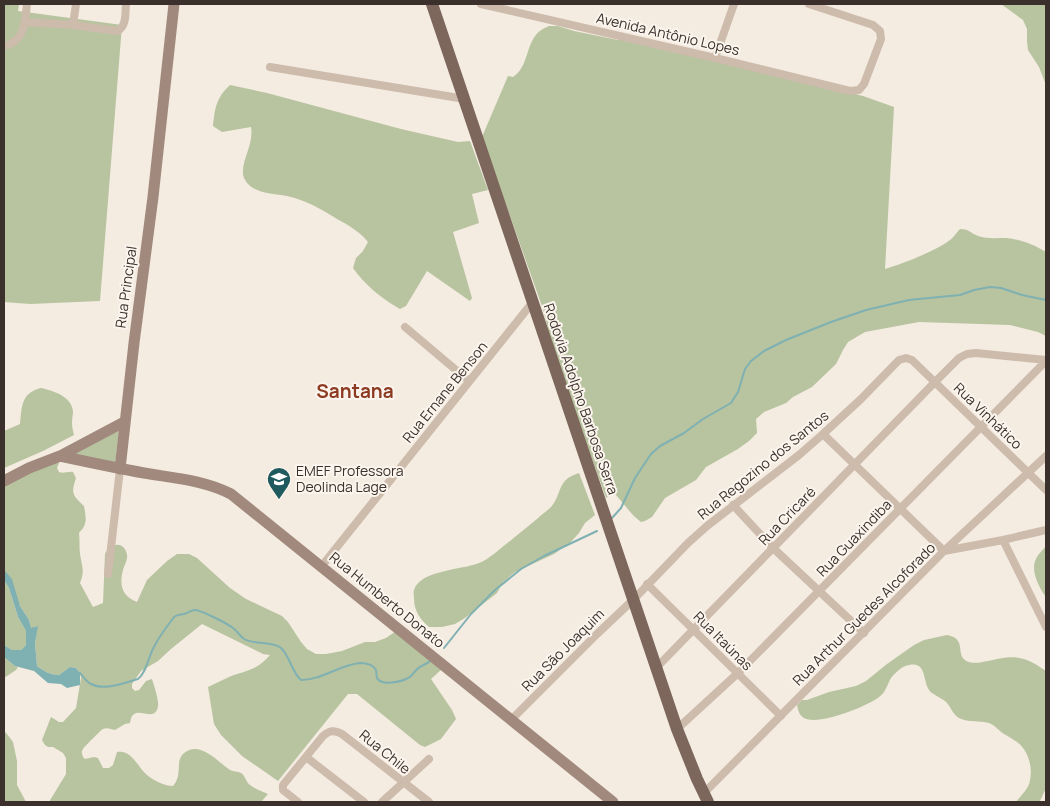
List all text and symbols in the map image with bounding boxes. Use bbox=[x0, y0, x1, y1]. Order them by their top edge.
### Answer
street label: Avenida Antônio Lopes bbox=[595, 8, 742, 59]
street label: Rua Principal bbox=[110, 245, 141, 329]
street label: Rodovia Adolpho Barbosa Serra bbox=[540, 301, 623, 497]
street label: Rua Ernane Benson bbox=[398, 337, 491, 446]
district label: Santana bbox=[316, 378, 394, 404]
street label: Rua Vinhático bbox=[950, 378, 1027, 453]
street label: Rua Regozino dos Santos bbox=[693, 406, 832, 523]
place label: EMEF Professora Deolinda Lage bbox=[296, 461, 404, 496]
school or university icon: EMEF Professora Deolinda Lage bbox=[266, 466, 292, 500]
street label: Rua Cricaré bbox=[754, 482, 819, 549]
street label: Rua Guaxindiba bbox=[812, 495, 895, 580]
street label: Rua Arthur Guedes Alcoforado bbox=[788, 538, 939, 689]
street label: Rua Humberto Donato bbox=[326, 547, 449, 652]
street label: Rua São Joaquim bbox=[517, 604, 608, 695]
street label: Rua Itaúnas bbox=[690, 607, 757, 674]
street label: Rua Chile bbox=[356, 725, 415, 778]

